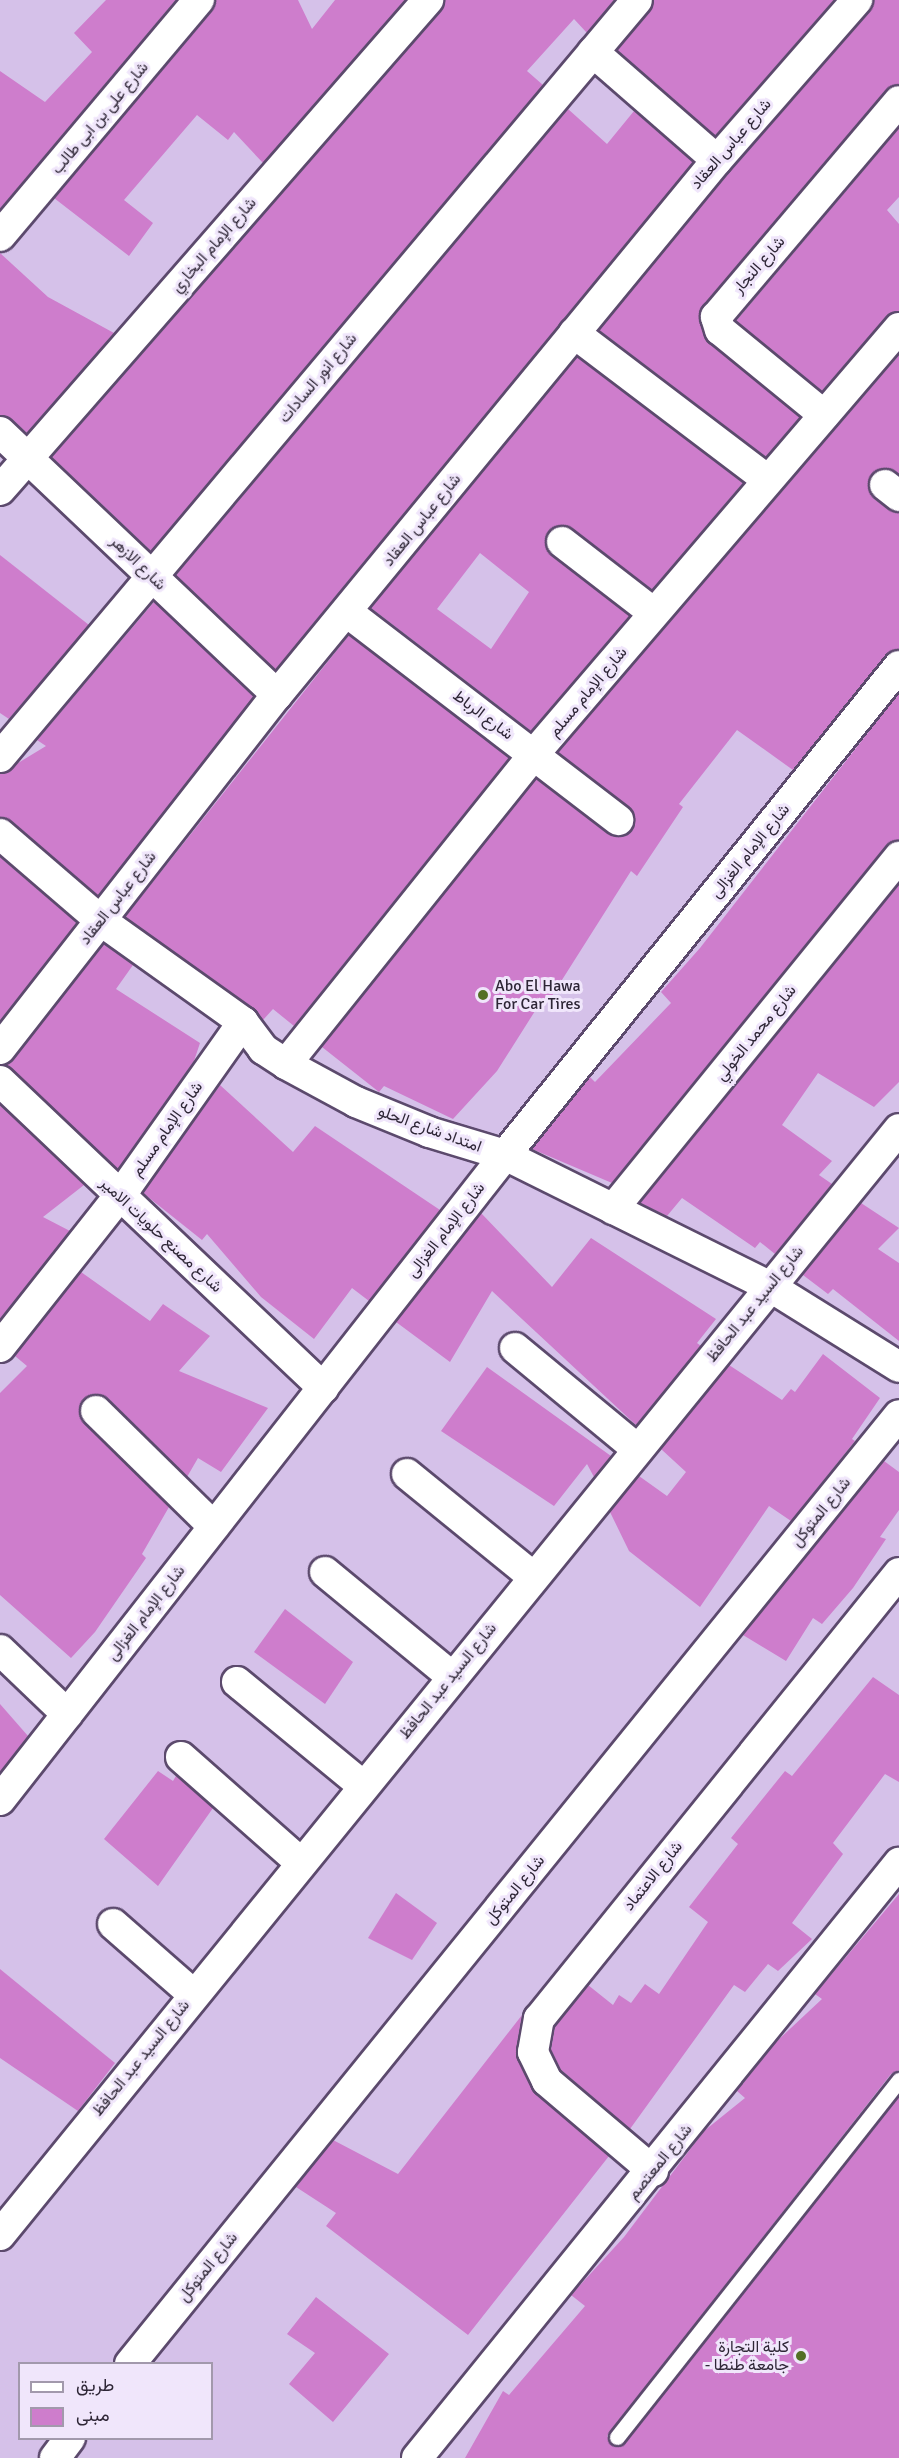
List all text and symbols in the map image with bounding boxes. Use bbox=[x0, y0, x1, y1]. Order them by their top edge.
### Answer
street label: شارع على بن ابى طالب bbox=[47, 58, 153, 178]
street label: شارع عباس العقاد bbox=[687, 95, 775, 193]
street label: شارع الإمام البخاري bbox=[167, 193, 261, 297]
street label: شارع النجار bbox=[729, 232, 789, 298]
street label: شارع انور السادات bbox=[275, 329, 361, 427]
street label: شارع عباس العقاد bbox=[379, 470, 465, 570]
street label: شارع الازهر bbox=[106, 532, 170, 594]
street label: شارع الإمام مسلم bbox=[545, 643, 631, 741]
street label: شارع الرباط bbox=[449, 686, 517, 744]
street label: شارع الإمام الغزالى bbox=[706, 800, 794, 902]
street label: شارع عباس العقاد bbox=[76, 847, 160, 949]
place label: Abo El Hawa For Car Tires bbox=[495, 976, 581, 1014]
street label: شارع محمد الخولي bbox=[712, 981, 800, 1085]
marker: Abo El Hawa For Car Tires bbox=[476, 988, 490, 1002]
street label: شارع الإمام مسلم bbox=[127, 1078, 207, 1180]
street label: امتداد شارع الحلو bbox=[376, 1101, 484, 1157]
street label: شارع مصنع حلويات الامير bbox=[96, 1173, 226, 1297]
street label: شارع الإمام الغزالى bbox=[403, 1179, 489, 1281]
street label: شارع السيد عبد الحافظ bbox=[702, 1242, 808, 1366]
street label: شارع المتوكل bbox=[787, 1473, 855, 1551]
street label: شارع الإمام الغزالى bbox=[103, 1562, 189, 1664]
street label: شارع السيد عبد الحافظ bbox=[395, 1619, 501, 1743]
street label: شارع الاعتماد bbox=[619, 1837, 687, 1915]
street label: شارع المتوكل bbox=[481, 1851, 549, 1929]
street label: شارع السيد عبد الحافظ bbox=[88, 1996, 194, 2120]
street label: شارع المعتصم bbox=[624, 2120, 696, 2204]
street label: شارع المتوكل bbox=[174, 2228, 242, 2306]
place label: كلية التجارة - جامعة طنطا bbox=[705, 2337, 789, 2375]
marker: كلية التجارة - جامعة طنطا bbox=[794, 2349, 808, 2363]
legend bbox=[18, 2362, 213, 2440]
text: طريق bbox=[76, 2374, 114, 2396]
text: مبنى bbox=[76, 2404, 110, 2426]

